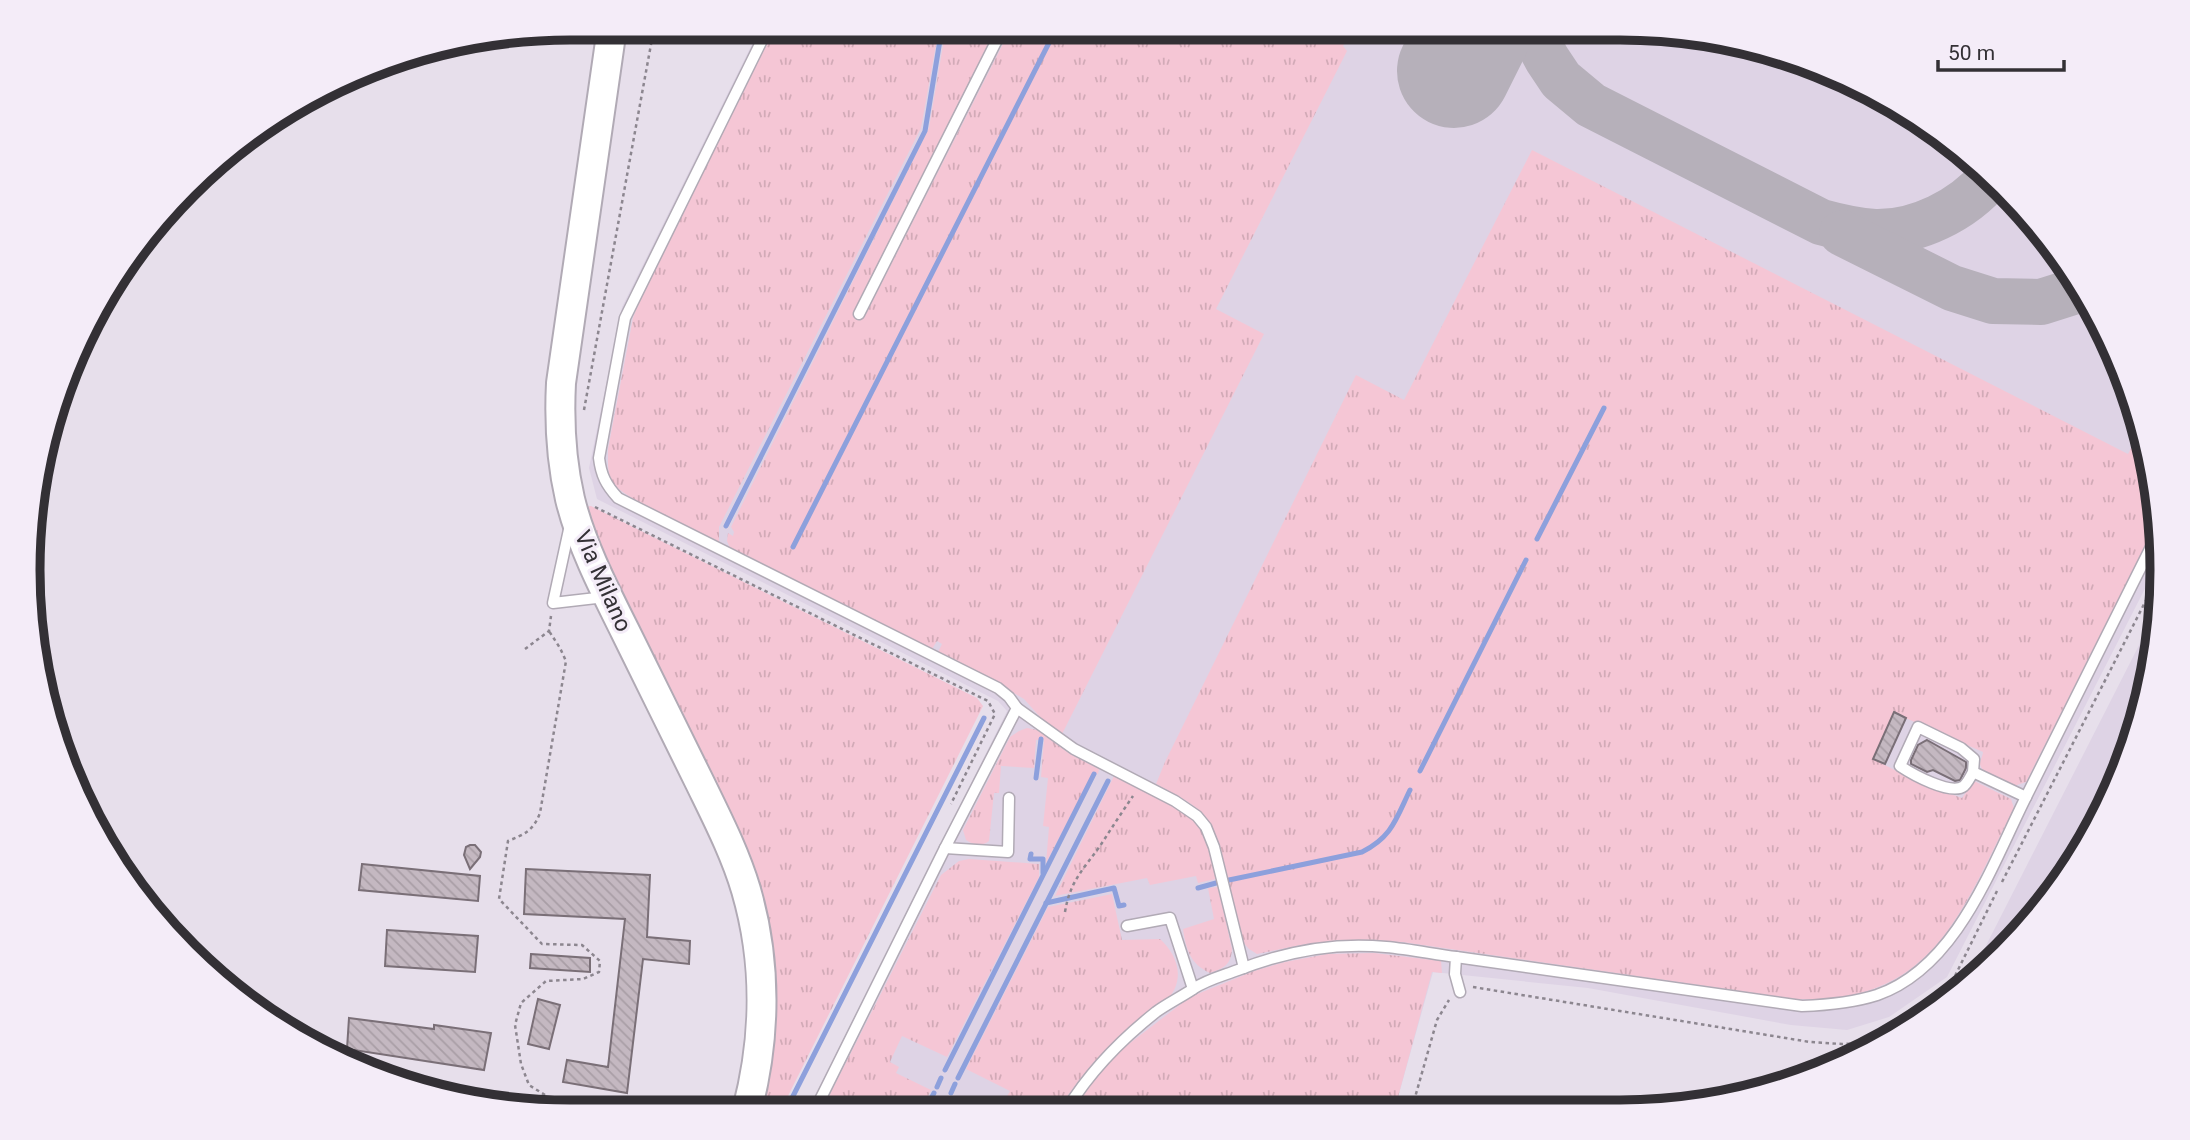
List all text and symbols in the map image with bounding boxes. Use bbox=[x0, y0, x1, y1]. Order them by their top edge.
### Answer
scale bar bbox=[1938, 28, 2064, 72]
text: 50 m bbox=[1948, 41, 1995, 65]
street label: Via Milano bbox=[569, 526, 637, 636]

